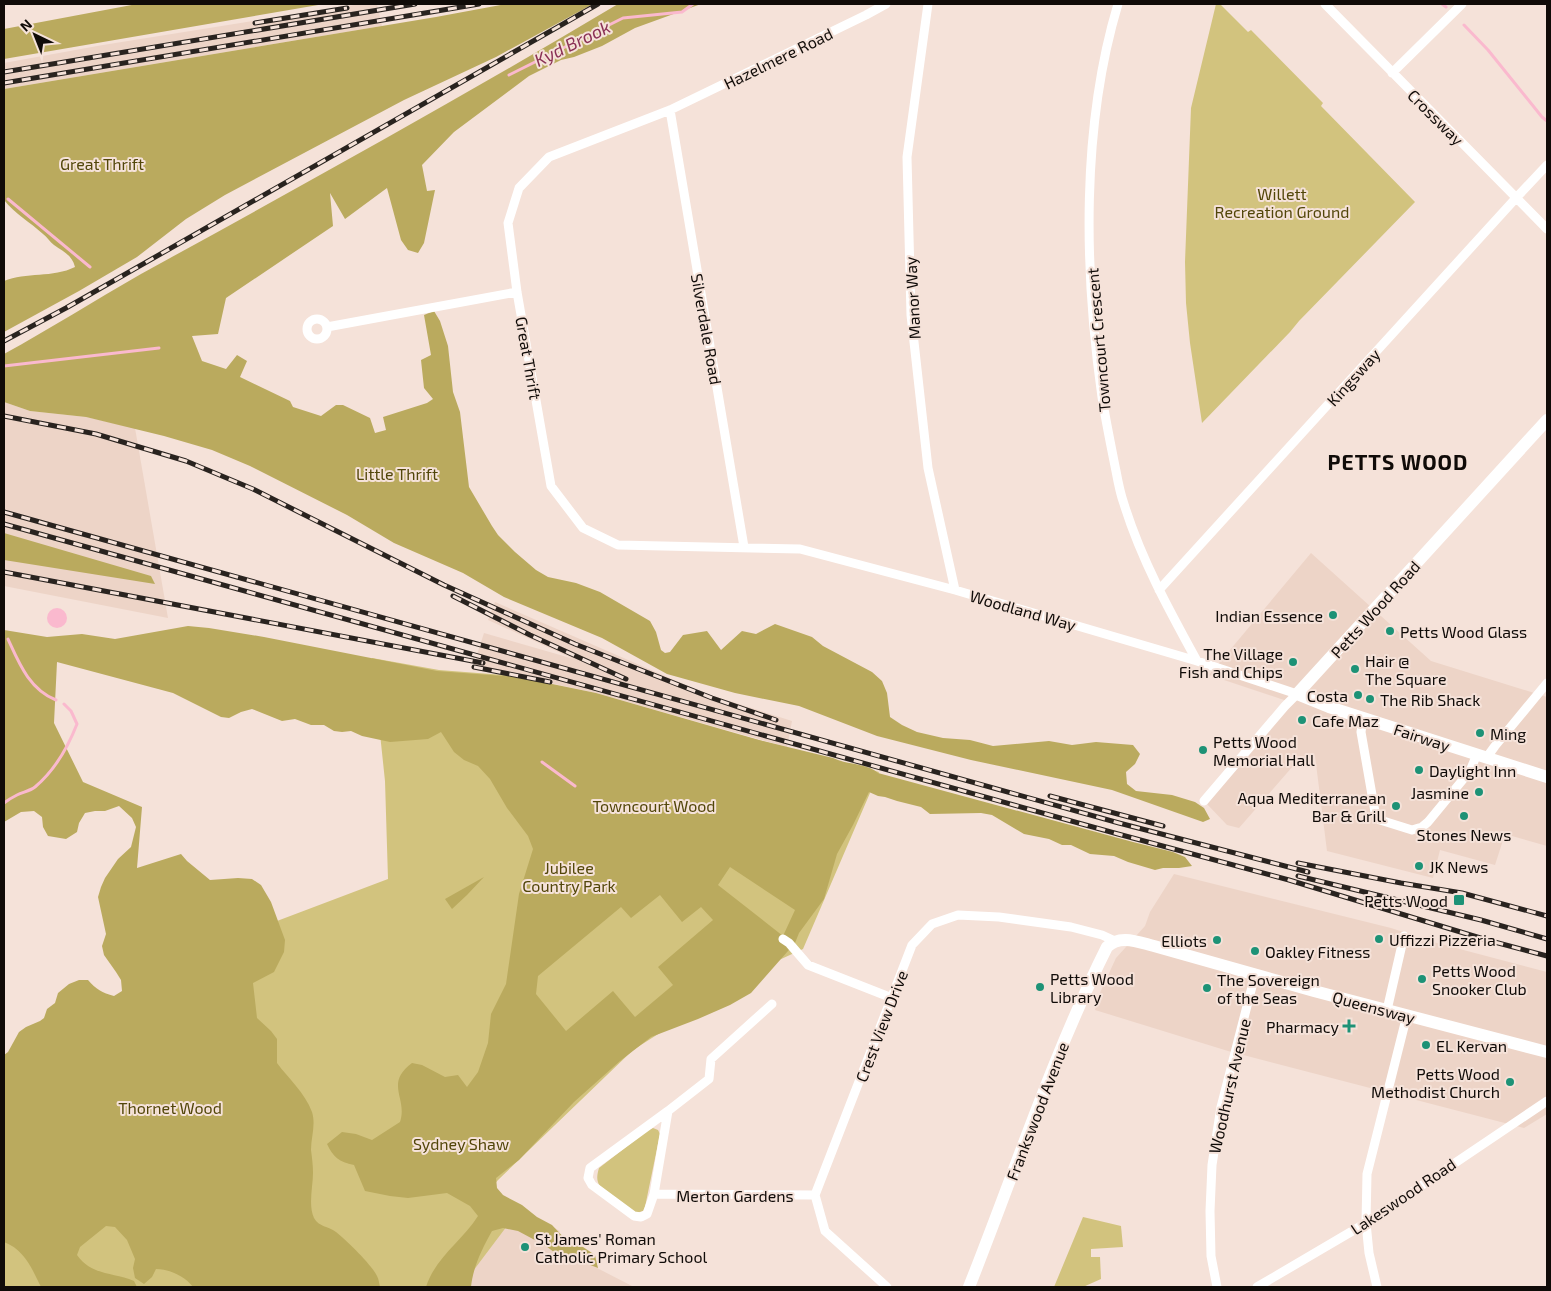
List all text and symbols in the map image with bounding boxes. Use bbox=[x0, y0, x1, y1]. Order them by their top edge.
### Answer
north arrow bbox=[10, 10, 60, 60]
text: N bbox=[16, 15, 35, 35]
water label: Kyd Brook bbox=[530, 15, 614, 71]
street label: Hazelmere Road bbox=[720, 23, 836, 93]
street label: Crossway bbox=[1404, 85, 1468, 149]
park label: Great Thrift bbox=[60, 154, 144, 173]
park label: Willett Recreation Ground bbox=[1215, 184, 1349, 221]
street label: Manor Way bbox=[900, 256, 924, 340]
street label: Towncourt Crescent bbox=[1082, 267, 1114, 413]
street label: Silverdale Road bbox=[688, 272, 726, 386]
street label: Great Thrift bbox=[512, 315, 546, 401]
street label: Kingsway bbox=[1322, 344, 1384, 409]
district label: PETTS WOOD bbox=[1328, 449, 1468, 474]
park label: Little Thrift bbox=[356, 464, 438, 483]
street label: Petts Wood Road bbox=[1326, 556, 1424, 662]
street label: Woodland Way bbox=[968, 586, 1079, 634]
place label: Indian Essence bbox=[1215, 606, 1323, 625]
marker: Indian Essence bbox=[1327, 609, 1339, 621]
place label: Petts Wood Glass bbox=[1400, 622, 1527, 641]
marker: Petts Wood Glass bbox=[1384, 625, 1396, 637]
place label: The Village Fish and Chips bbox=[1179, 644, 1283, 681]
place label: Hair @ The Square bbox=[1365, 651, 1447, 688]
marker: The Village Fish and Chips bbox=[1287, 656, 1299, 668]
marker: Hair @ The Square bbox=[1349, 663, 1361, 675]
place label: Costa bbox=[1307, 686, 1348, 705]
marker: Costa bbox=[1352, 689, 1364, 701]
place label: The Rib Shack bbox=[1380, 690, 1480, 709]
marker: The Rib Shack bbox=[1364, 693, 1376, 705]
place label: Cafe Maz bbox=[1312, 711, 1379, 730]
marker: Cafe Maz bbox=[1296, 714, 1308, 726]
street label: Fairway bbox=[1392, 719, 1453, 755]
place label: Ming bbox=[1490, 724, 1526, 743]
marker: Ming bbox=[1474, 727, 1486, 739]
place label: Petts Wood Memorial Hall bbox=[1213, 732, 1315, 769]
marker: Petts Wood Memorial Hall bbox=[1197, 744, 1209, 756]
place label: Daylight Inn bbox=[1429, 761, 1516, 780]
marker: Daylight Inn bbox=[1413, 764, 1425, 776]
place label: Jasmine bbox=[1411, 783, 1469, 802]
marker: Jasmine bbox=[1473, 786, 1485, 798]
place label: Aqua Mediterranean Bar & Grill bbox=[1237, 788, 1386, 825]
park label: Towncourt Wood bbox=[592, 796, 716, 815]
marker: Aqua Mediterranean Bar & Grill bbox=[1390, 800, 1402, 812]
marker: Stones News bbox=[1458, 810, 1470, 822]
place label: Stones News bbox=[1417, 825, 1511, 844]
place label: JK News bbox=[1429, 857, 1489, 876]
park label: Jubilee Country Park bbox=[522, 858, 616, 895]
marker: JK News bbox=[1413, 860, 1425, 872]
place label: Petts Wood bbox=[1364, 891, 1448, 910]
marker: Petts Wood bbox=[1452, 893, 1466, 907]
place label: Uffizzi Pizzeria bbox=[1389, 930, 1496, 949]
place label: Elliots bbox=[1161, 931, 1207, 950]
marker: Uffizzi Pizzeria bbox=[1373, 933, 1385, 945]
marker: Elliots bbox=[1211, 934, 1223, 946]
place label: Oakley Fitness bbox=[1265, 942, 1370, 961]
marker: Oakley Fitness bbox=[1249, 945, 1261, 957]
place label: Petts Wood Snooker Club bbox=[1432, 961, 1527, 998]
street label: Crest View Drive bbox=[851, 967, 911, 1085]
place label: Petts Wood Library bbox=[1050, 969, 1134, 1006]
place label: The Sovereign of the Seas bbox=[1217, 970, 1320, 1007]
marker: Petts Wood Snooker Club bbox=[1416, 973, 1428, 985]
marker: Petts Wood Library bbox=[1034, 981, 1046, 993]
marker: The Sovereign of the Seas bbox=[1201, 982, 1213, 994]
street label: Queensway bbox=[1330, 987, 1418, 1028]
street label: Woodhurst Avenue bbox=[1204, 1017, 1254, 1155]
place label: Pharmacy bbox=[1266, 1017, 1340, 1036]
marker: Pharmacy bbox=[1343, 1020, 1355, 1032]
place label: EL Kervan bbox=[1436, 1036, 1507, 1055]
street label: Frankswood Avenue bbox=[1002, 1039, 1072, 1183]
marker: EL Kervan bbox=[1420, 1039, 1432, 1051]
place label: Petts Wood Methodist Church bbox=[1371, 1064, 1500, 1101]
marker: Petts Wood Methodist Church bbox=[1504, 1076, 1516, 1088]
park label: Thornet Wood bbox=[118, 1098, 222, 1117]
park label: Sydney Shaw bbox=[413, 1134, 509, 1153]
street label: Lakeswood Road bbox=[1347, 1154, 1459, 1238]
street label: Merton Gardens bbox=[676, 1186, 794, 1205]
place label: St James' Roman Catholic Primary School bbox=[535, 1229, 707, 1266]
marker: St James' Roman Catholic Primary School bbox=[519, 1241, 531, 1253]

